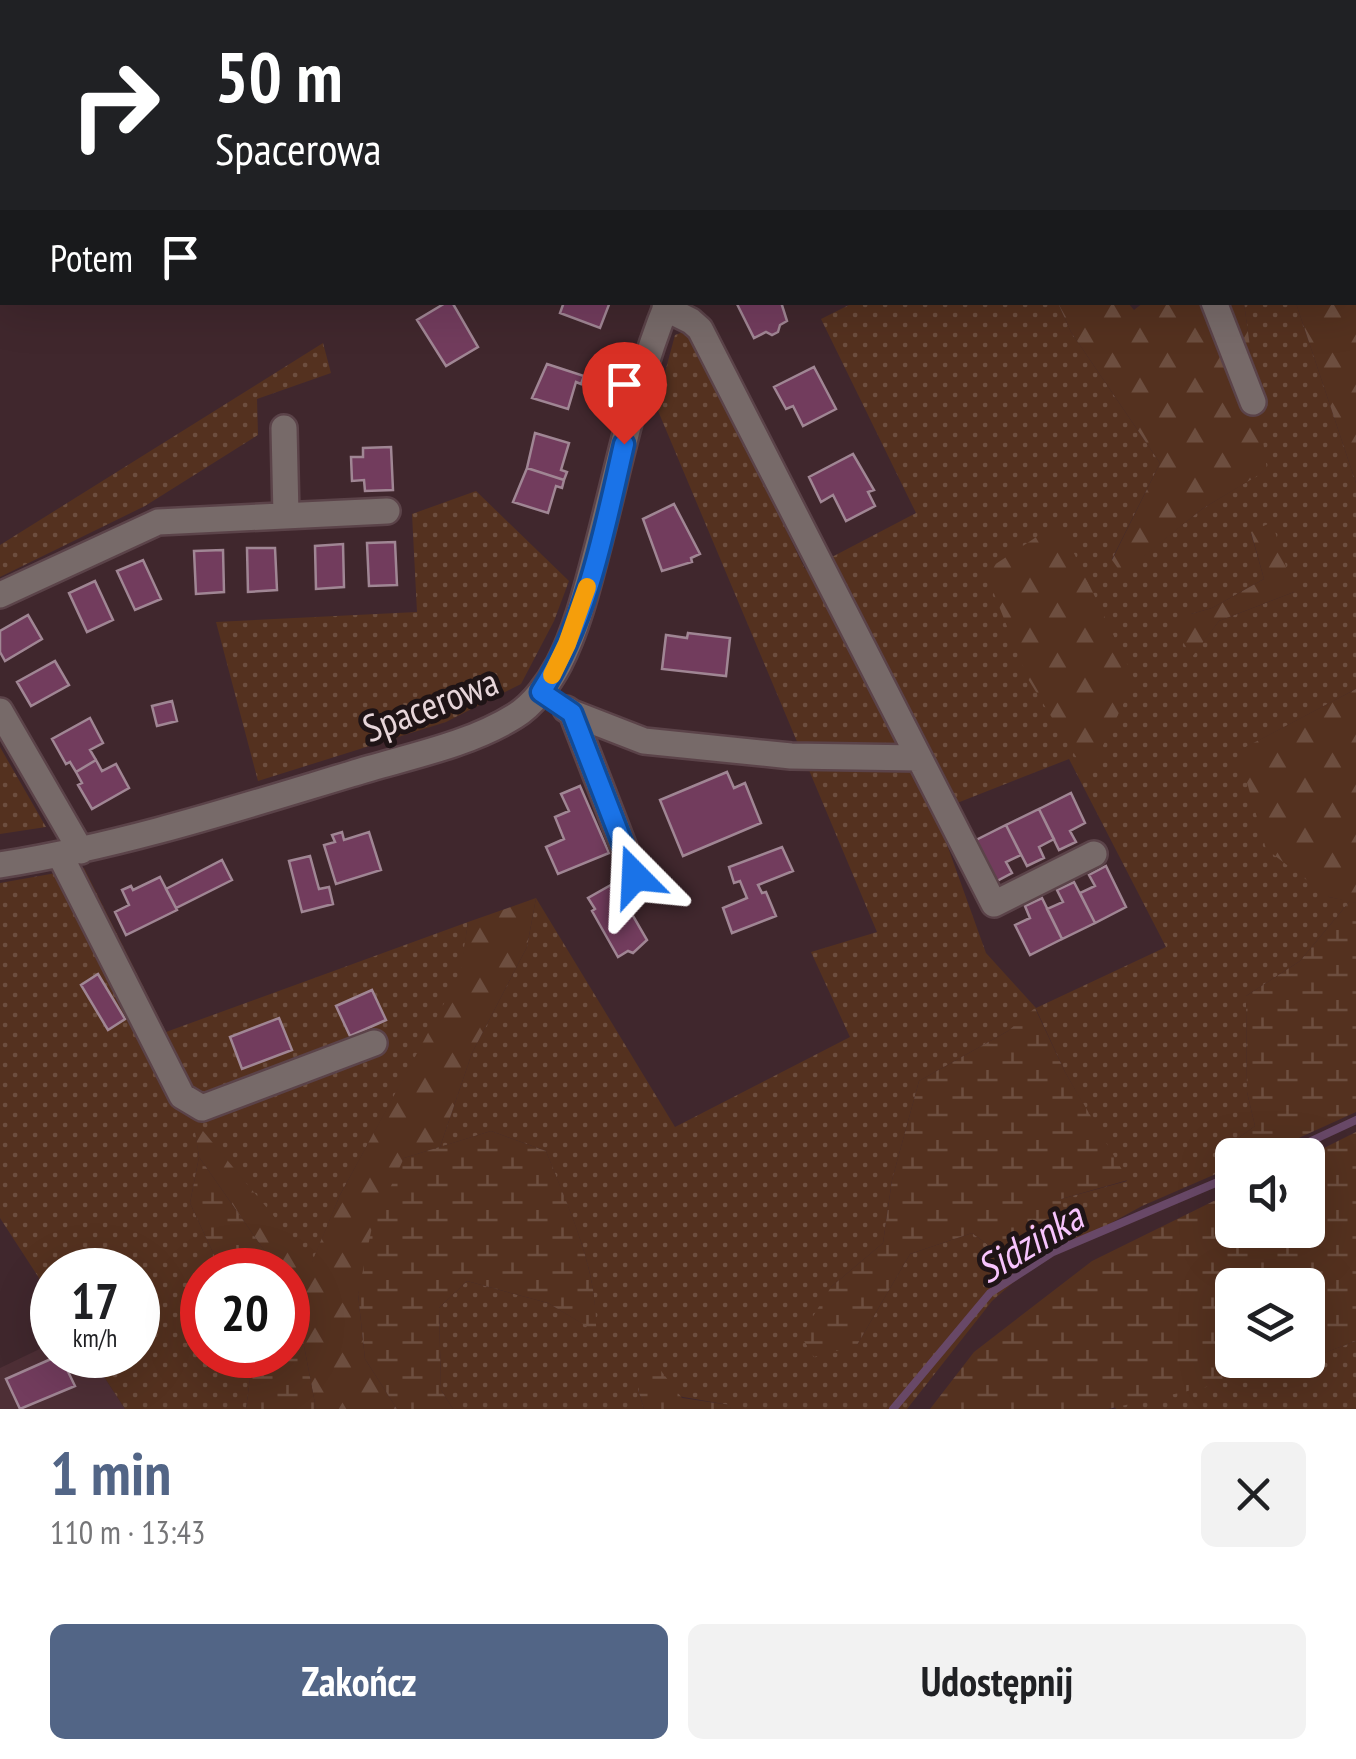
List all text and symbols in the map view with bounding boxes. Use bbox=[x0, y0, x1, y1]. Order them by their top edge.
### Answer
text: 50 m bbox=[215, 31, 343, 121]
icon: right bbox=[50, 40, 180, 170]
text: Spacerowa bbox=[215, 119, 382, 177]
icon: arrive bbox=[153, 230, 208, 285]
text: Potem bbox=[50, 233, 133, 282]
pin bbox=[582, 342, 667, 445]
icon: arrive bbox=[597, 357, 652, 412]
street label: Spacerowa bbox=[356, 656, 504, 752]
position arrow bbox=[583, 824, 687, 928]
map controls bbox=[1215, 1138, 1325, 1378]
button: sound bbox=[1215, 1138, 1325, 1248]
water label: Sidzinka bbox=[966, 1189, 1094, 1294]
speed limit sign: 20 bbox=[180, 1248, 310, 1378]
text: 17 bbox=[71, 1268, 119, 1333]
button: layers bbox=[1215, 1268, 1325, 1378]
text: km/h bbox=[73, 1322, 117, 1354]
text: 1 min bbox=[50, 1434, 171, 1512]
button: close bbox=[1201, 1442, 1306, 1547]
text: 110 m · 13:43 bbox=[50, 1511, 205, 1553]
button: Zakończ bbox=[50, 1624, 668, 1739]
button: Udostępnij bbox=[688, 1624, 1306, 1739]

